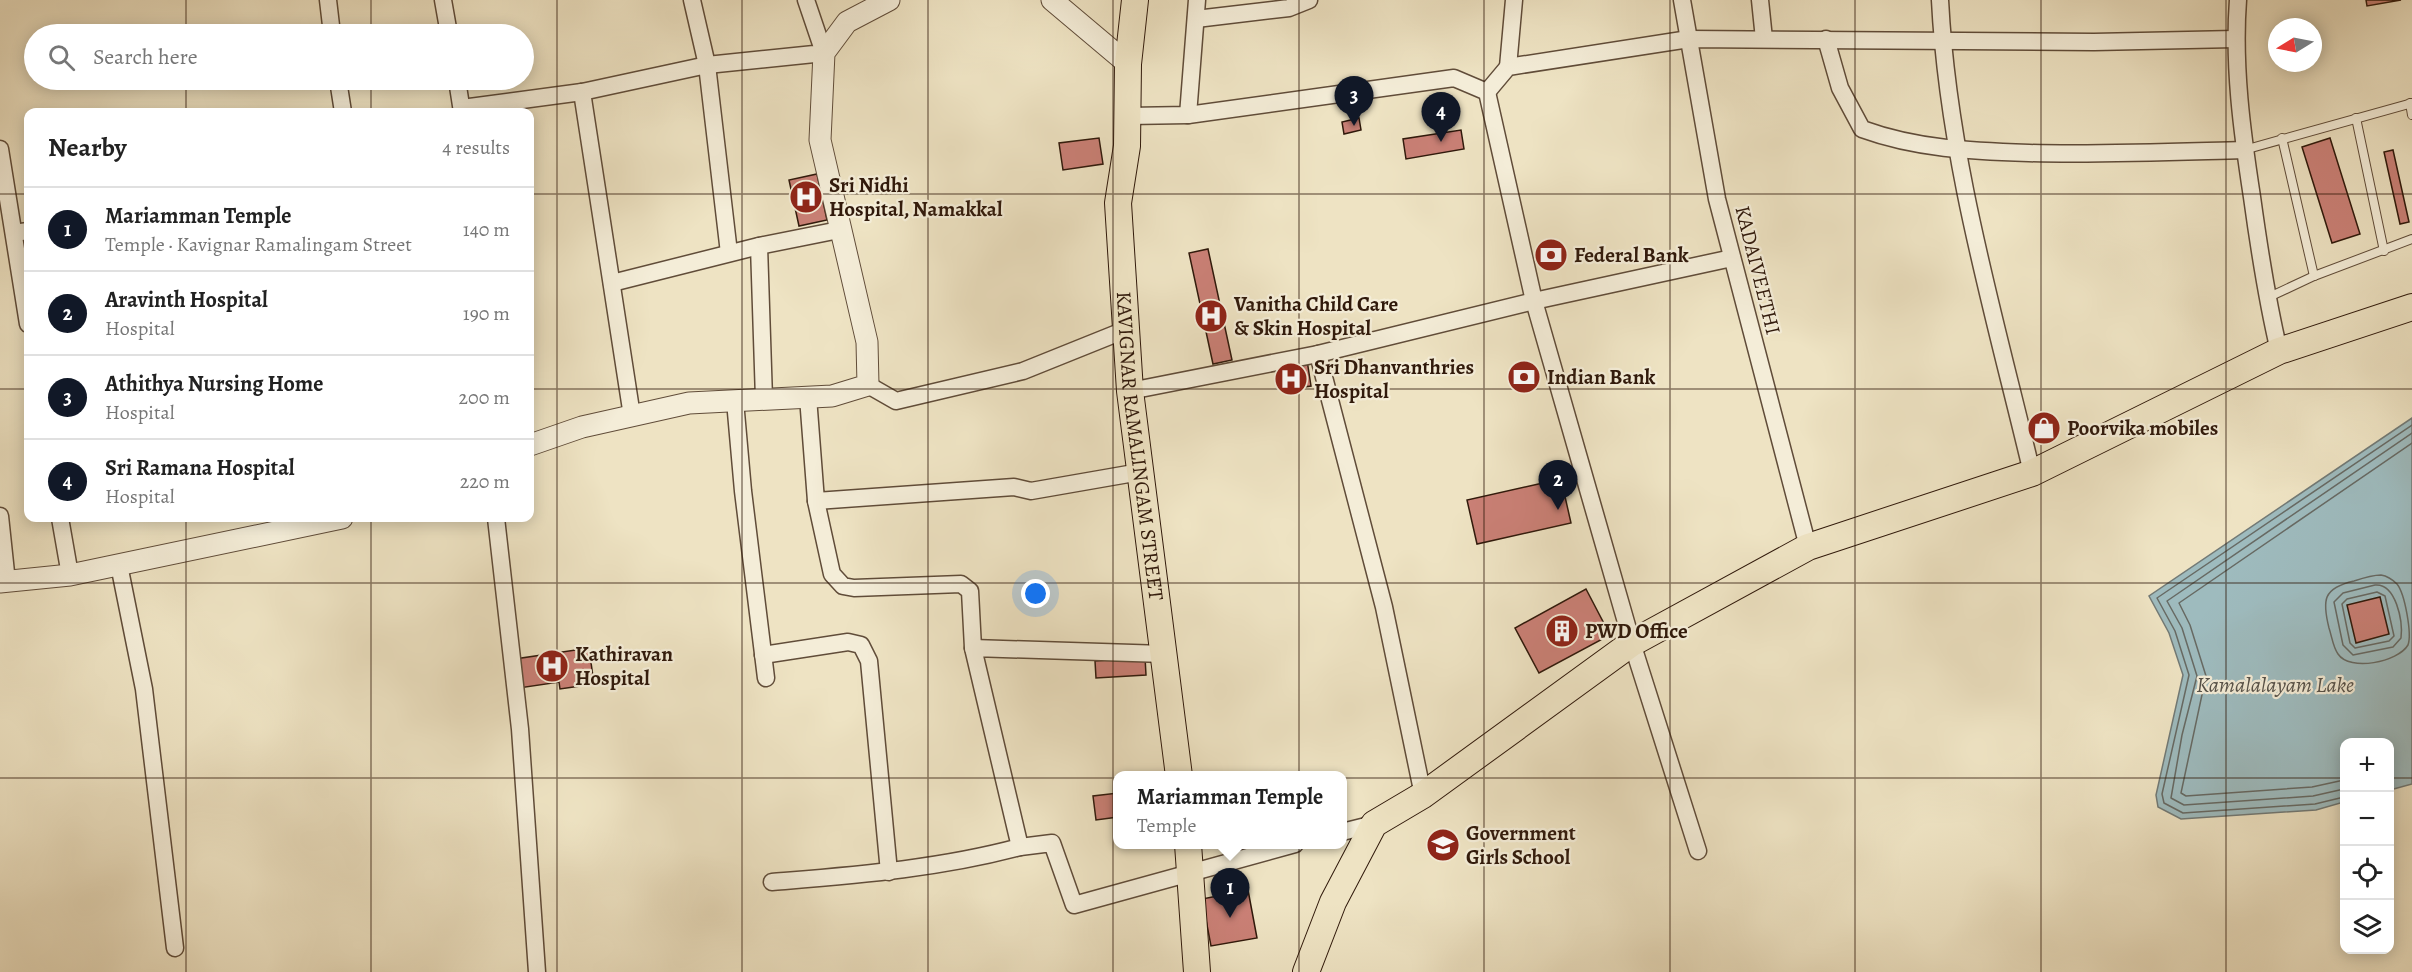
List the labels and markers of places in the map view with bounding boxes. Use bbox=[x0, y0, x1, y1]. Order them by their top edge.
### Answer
pin: 3 bbox=[1334, 76, 1374, 126]
pin: 4 bbox=[1422, 92, 1460, 142]
place label: Sri Nidhi Hospital, Namakkal bbox=[829, 171, 1003, 223]
hospital icon: Sri Nidhi Hospital, Namakkal bbox=[788, 179, 824, 215]
bank icon: Federal Bank bbox=[1533, 237, 1569, 273]
place label: Federal Bank bbox=[1574, 241, 1689, 269]
place label: Vanitha Child Care & Skin Hospital bbox=[1233, 290, 1398, 342]
hospital icon: Vanitha Child Care & Skin Hospital bbox=[1193, 298, 1229, 334]
place label: Sri Dhanvanthries Hospital bbox=[1314, 353, 1474, 405]
bank icon: Indian Bank bbox=[1506, 359, 1542, 395]
hospital icon: Sri Dhanvanthries Hospital bbox=[1273, 361, 1309, 397]
place label: Indian Bank bbox=[1547, 363, 1655, 391]
shop icon: Poorvika mobiles bbox=[2026, 410, 2062, 446]
place label: Poorvika mobiles bbox=[2067, 414, 2218, 442]
pin: 2 bbox=[1538, 460, 1578, 510]
building icon: PWD Office bbox=[1544, 613, 1580, 649]
place label: PWD Office bbox=[1585, 617, 1688, 645]
place label: Kathiravan Hospital bbox=[575, 640, 673, 692]
hospital icon: Kathiravan Hospital bbox=[534, 648, 570, 684]
place label: Government Girls School bbox=[1466, 819, 1576, 871]
school or university icon: Government Girls School bbox=[1425, 827, 1461, 863]
pin: 1 bbox=[1210, 868, 1250, 918]

